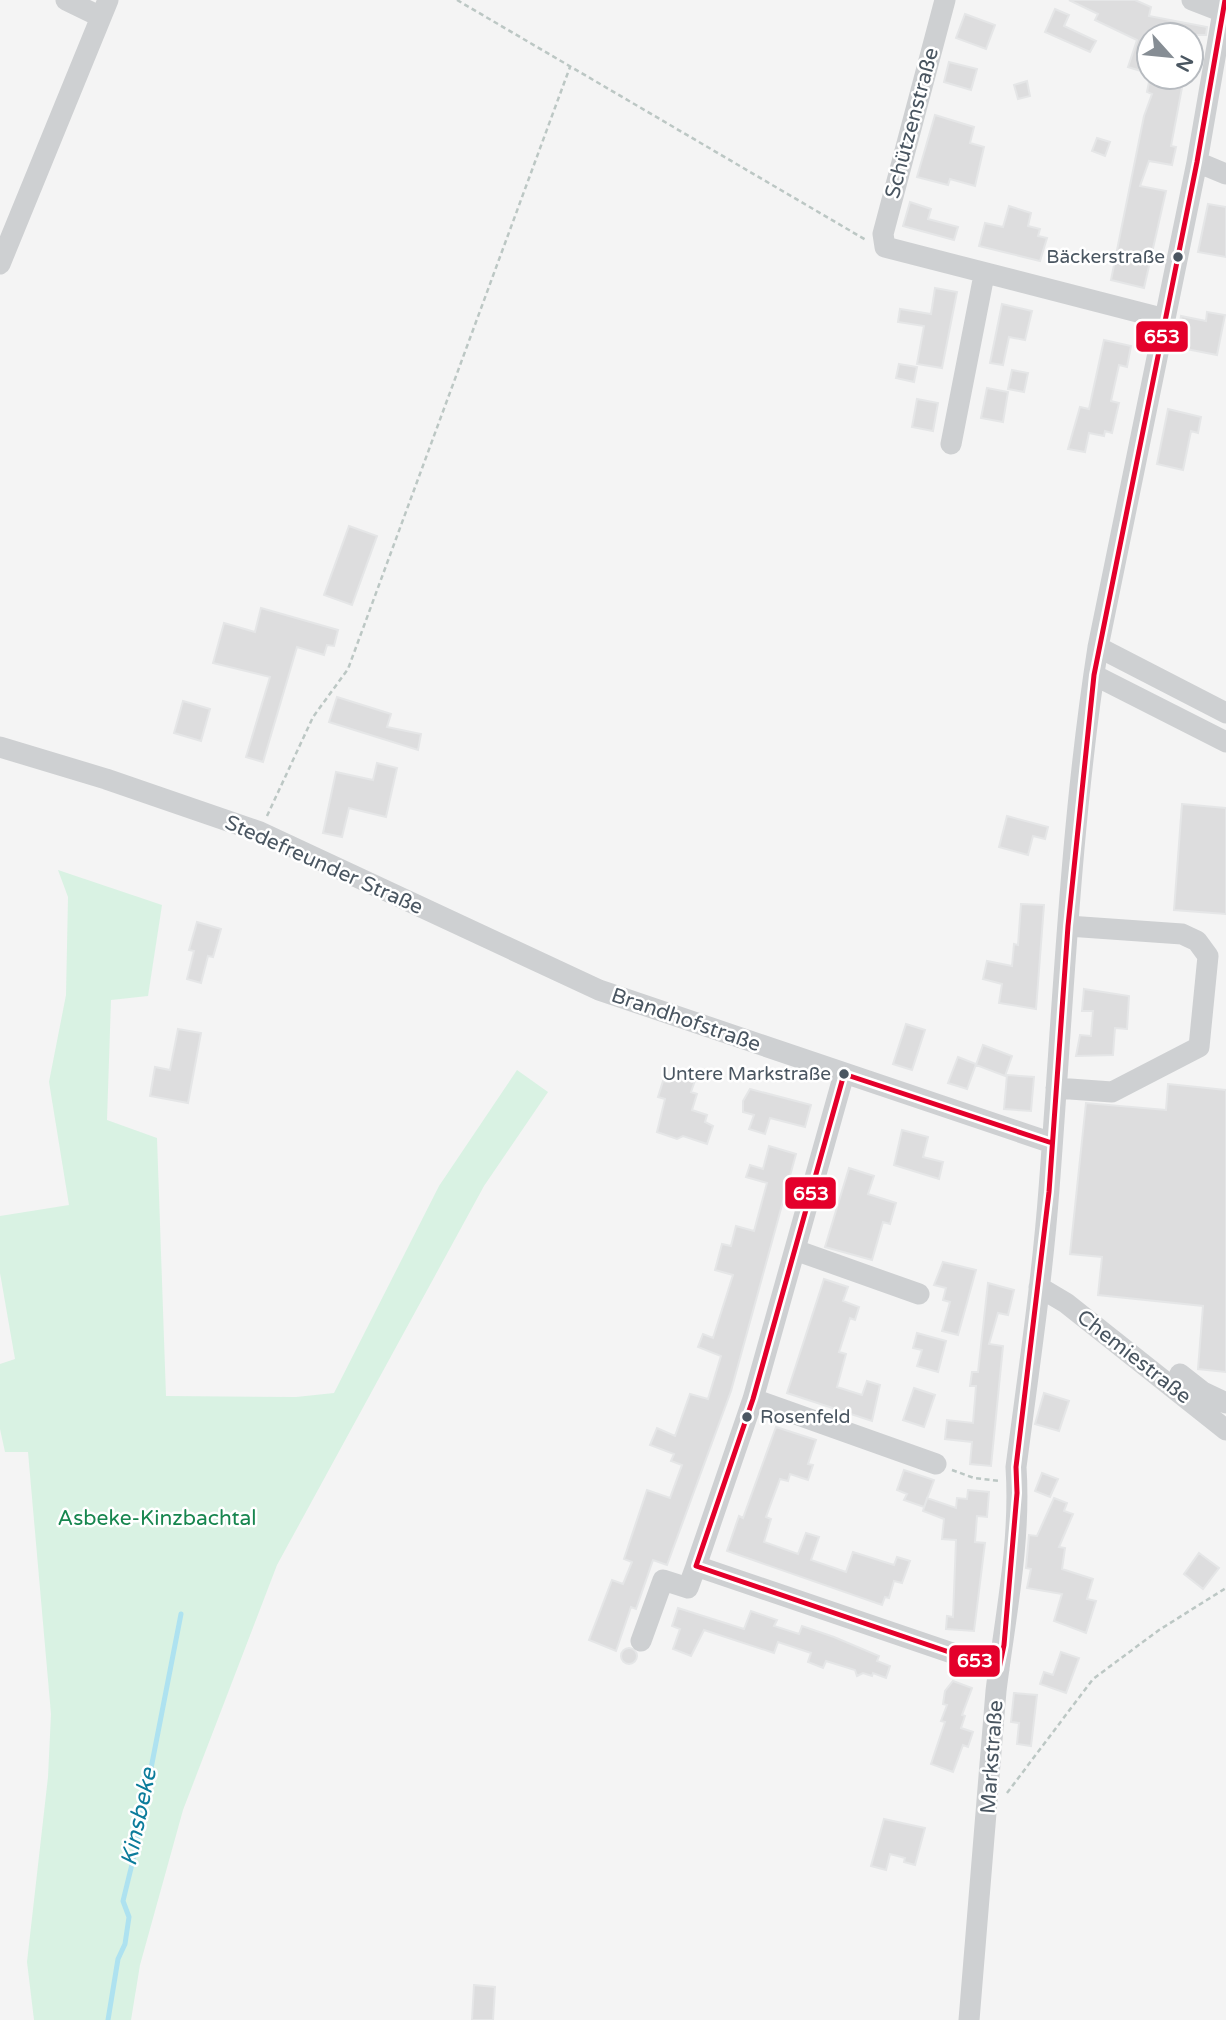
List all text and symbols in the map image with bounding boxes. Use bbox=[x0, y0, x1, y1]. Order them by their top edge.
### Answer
north arrow bbox=[1135, 21, 1205, 91]
street label: Schützenstraße bbox=[880, 45, 944, 201]
text: N bbox=[1171, 51, 1198, 75]
place label: Bäckerstraße bbox=[1046, 246, 1165, 268]
marker: Bäckerstraße bbox=[1171, 250, 1185, 264]
line badge: 653 bbox=[1135, 320, 1189, 353]
text: 653 bbox=[1144, 326, 1180, 348]
street label: Stedefreunder Straße bbox=[221, 810, 427, 920]
street label: Brandhofstraße bbox=[608, 983, 764, 1057]
place label: Untere Markstraße bbox=[662, 1063, 831, 1085]
marker: Untere Markstraße bbox=[837, 1067, 851, 1081]
line badge: 653 bbox=[784, 1176, 837, 1210]
text: 653 bbox=[793, 1183, 829, 1205]
street label: Chemiestraße bbox=[1072, 1305, 1196, 1409]
place label: Rosenfeld bbox=[760, 1406, 850, 1428]
marker: Rosenfeld bbox=[740, 1410, 754, 1424]
park label: Asbeke-Kinzbachtal bbox=[58, 1506, 256, 1531]
line badge: 653 bbox=[948, 1644, 1001, 1678]
text: 653 bbox=[957, 1650, 993, 1672]
street label: Markstraße bbox=[976, 1699, 1008, 1815]
water label: Kinsbeke bbox=[115, 1764, 163, 1868]

